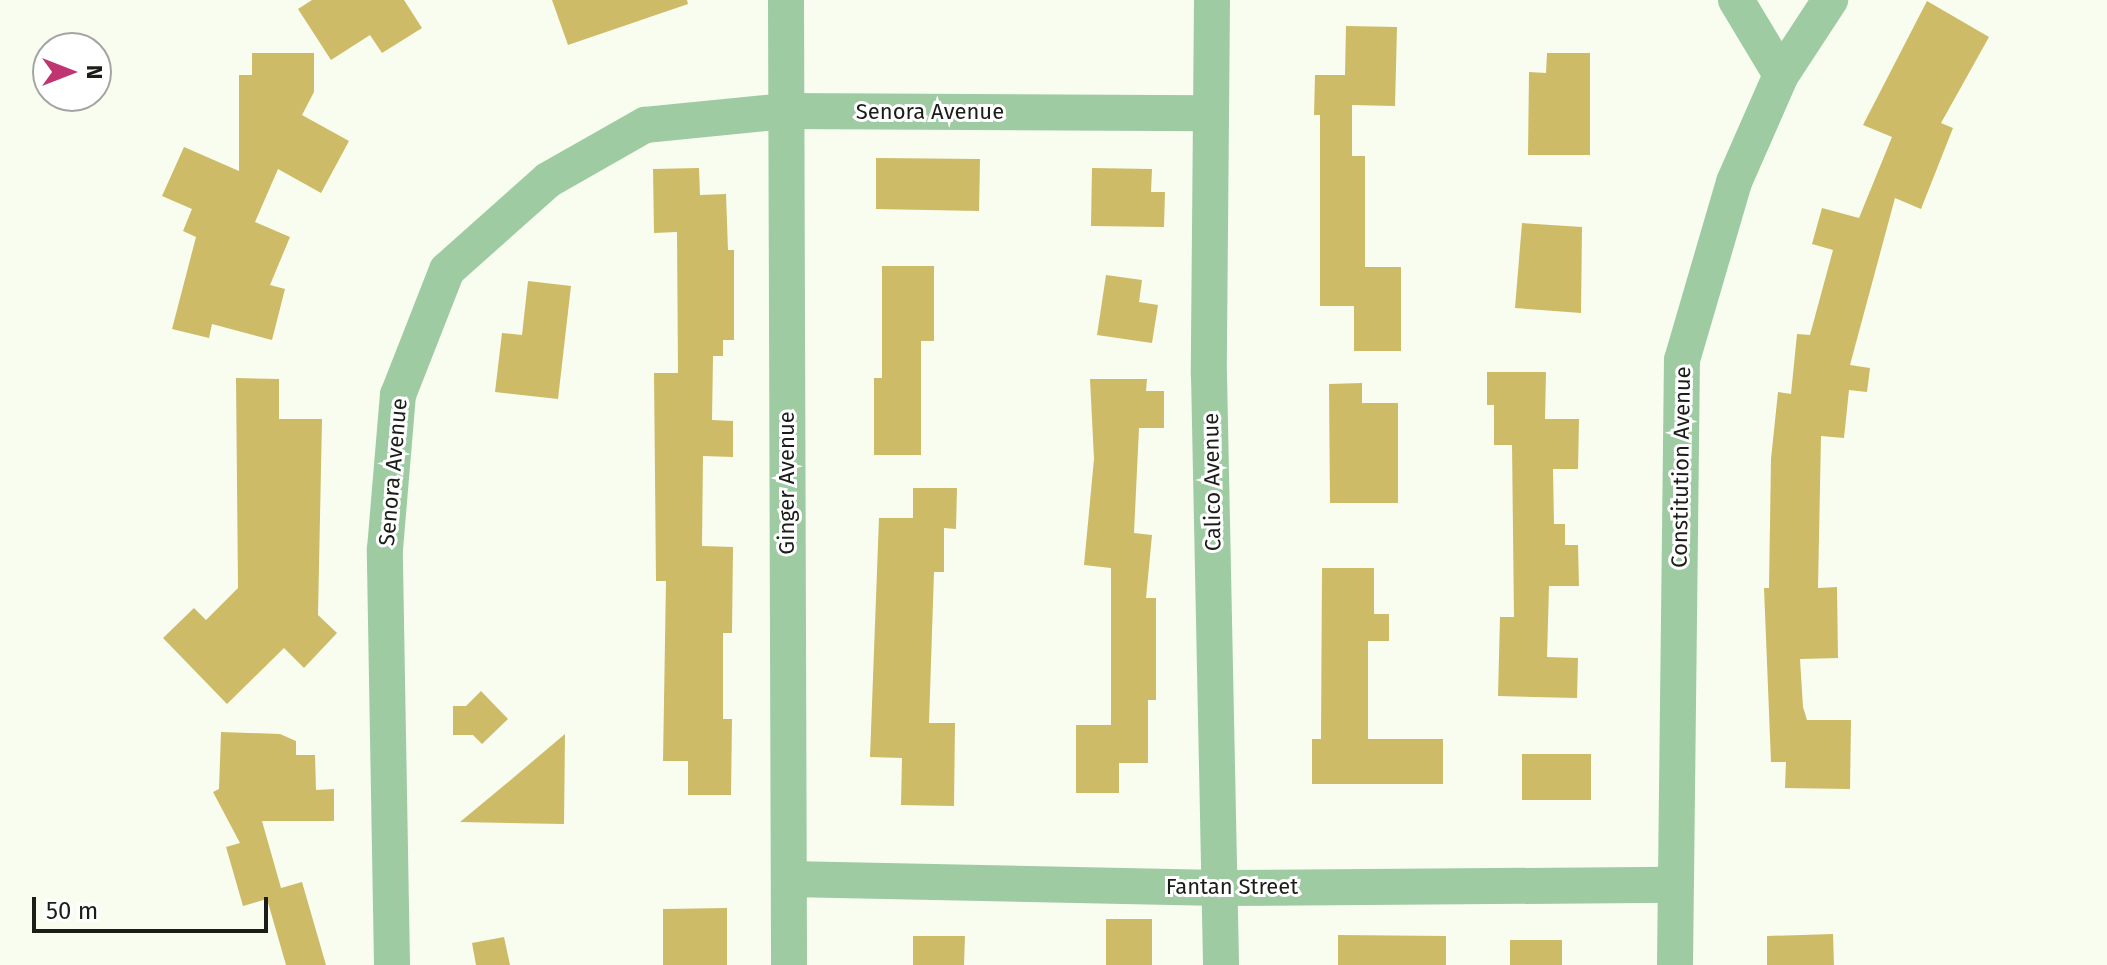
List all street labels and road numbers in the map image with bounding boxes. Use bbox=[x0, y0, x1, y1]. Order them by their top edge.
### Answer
street label: Senora Avenue bbox=[856, 99, 1004, 125]
street label: Constitution Avenue bbox=[1666, 366, 1696, 568]
street label: Senora Avenue bbox=[373, 397, 413, 547]
street label: Ginger Avenue bbox=[774, 411, 800, 555]
street label: Calico Avenue bbox=[1198, 413, 1226, 551]
street label: Fantan Street bbox=[1166, 874, 1298, 900]

